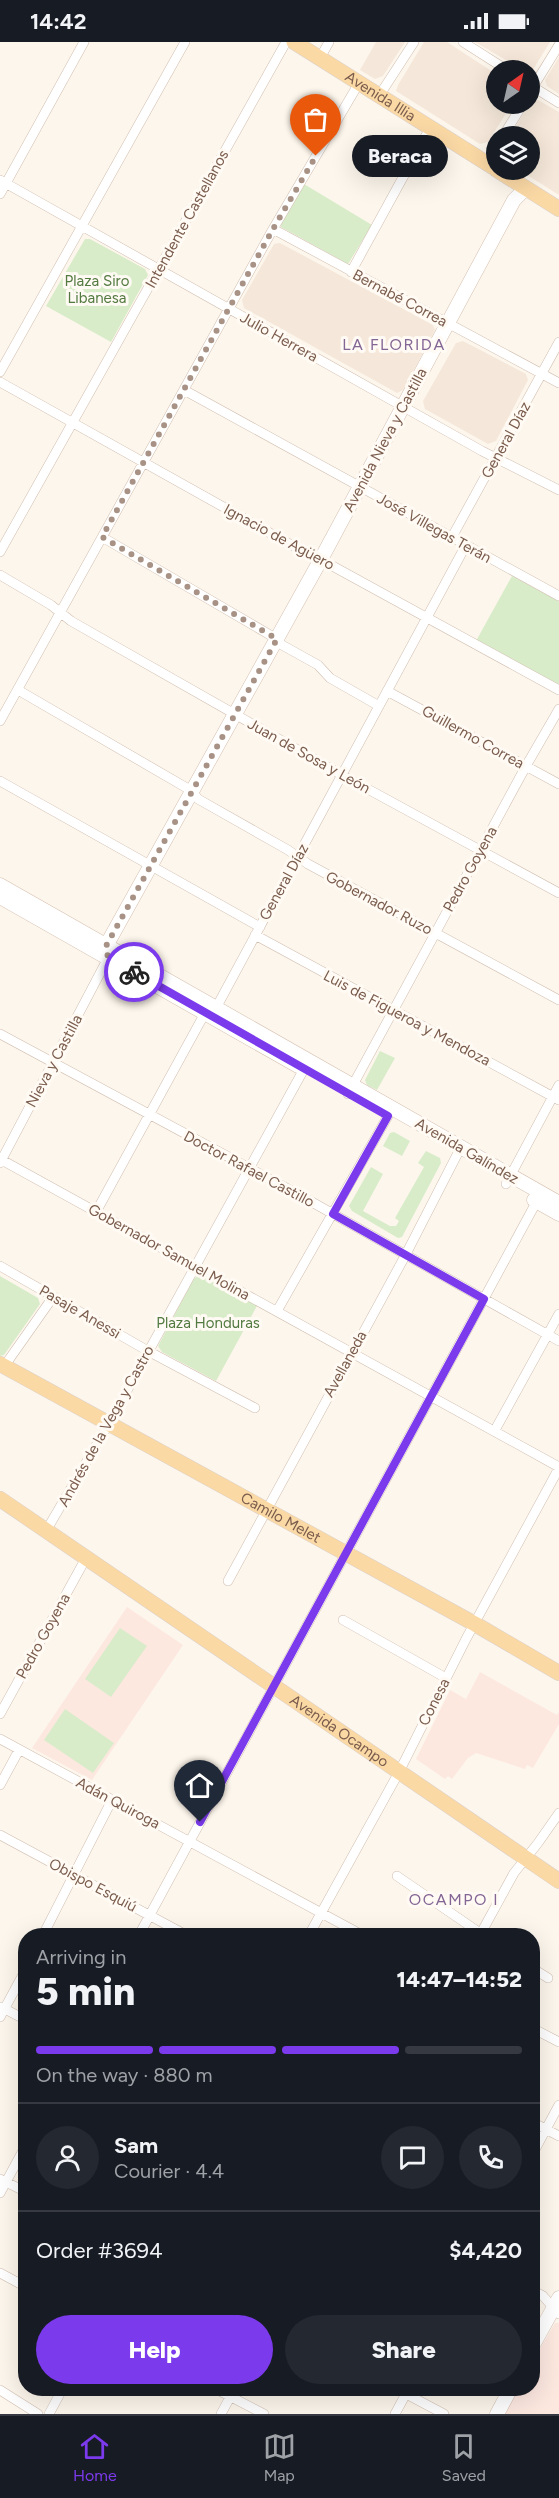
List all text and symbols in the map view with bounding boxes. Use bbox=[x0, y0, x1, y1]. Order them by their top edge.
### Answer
text: 14:42 bbox=[30, 8, 87, 35]
north arrow bbox=[486, 60, 540, 114]
map controls bbox=[486, 60, 540, 180]
street label: Avenida Illia bbox=[342, 67, 419, 125]
pin bbox=[290, 94, 341, 156]
icon: bag bbox=[299, 103, 332, 136]
button: layers bbox=[486, 126, 540, 180]
callout: Beraca bbox=[352, 135, 448, 177]
text: Beraca bbox=[368, 144, 432, 168]
street label: Intendente Castellanos bbox=[142, 147, 232, 291]
street label: Bernabé Correa bbox=[350, 265, 450, 331]
park label: Plaza Siro Libanesa bbox=[65, 272, 130, 307]
street label: Julio Herrera bbox=[237, 308, 321, 366]
district label: LA FLORIDA bbox=[342, 335, 446, 354]
street label: Avenida Nieva y Castilla bbox=[339, 365, 431, 515]
street label: General Díaz bbox=[478, 399, 534, 481]
street label: José Villegas Terán bbox=[374, 489, 494, 567]
street label: Ignacio de Agüero bbox=[221, 500, 338, 574]
street label: Guillermo Correa bbox=[419, 702, 527, 772]
street label: Juan de Sosa y León bbox=[245, 715, 373, 797]
street label: Pedro Goyena bbox=[439, 823, 501, 915]
street label: General Díaz bbox=[256, 841, 312, 923]
street label: Gobernador Ruzo bbox=[323, 867, 436, 939]
courier bbox=[104, 942, 164, 1002]
icon: bike bbox=[118, 956, 151, 989]
street label: Luis de Figueroa y Mendoza bbox=[320, 966, 494, 1070]
street label: Nieva y Castilla bbox=[22, 1012, 86, 1110]
street label: Avenida Galíndez bbox=[412, 1114, 522, 1188]
street label: Doctor Rafael Castillo bbox=[181, 1127, 318, 1211]
street label: Gobernador Samuel Molina bbox=[85, 1200, 253, 1304]
street label: Pasaje Anessi bbox=[36, 1281, 124, 1343]
park label: Plaza Honduras bbox=[156, 1314, 260, 1332]
street label: Avellaneda bbox=[319, 1328, 371, 1400]
street label: Andrés de la Vega y Castro bbox=[54, 1342, 158, 1510]
street label: Camilo Melet bbox=[238, 1488, 324, 1547]
street label: Pedro Goyena bbox=[12, 1590, 74, 1682]
street label: Conesa bbox=[414, 1675, 454, 1729]
street label: Avenida Ocampo bbox=[287, 1691, 392, 1771]
pin bbox=[174, 1760, 225, 1822]
icon: home bbox=[183, 1769, 216, 1802]
street label: Adán Quiroga bbox=[73, 1773, 163, 1833]
street label: Obispo Esquiú bbox=[46, 1854, 140, 1916]
district label: OCAMPO I bbox=[409, 1890, 499, 1909]
text: Arriving in bbox=[36, 1945, 126, 1969]
text: 14:47–14:52 bbox=[397, 1966, 522, 1993]
text: 5 min bbox=[36, 1968, 135, 2015]
text: On the way · 880 m bbox=[36, 2063, 213, 2087]
button: person bbox=[36, 2126, 99, 2189]
button: chat bbox=[381, 2126, 444, 2189]
button: phone bbox=[459, 2126, 522, 2189]
text: Sam bbox=[114, 2132, 158, 2159]
text: Courier · 4.4 bbox=[114, 2159, 224, 2183]
text: Order #3694 bbox=[36, 2237, 163, 2264]
text: $4,420 bbox=[449, 2237, 522, 2264]
button: Help bbox=[36, 2315, 273, 2384]
button: Share bbox=[285, 2315, 522, 2384]
tab: Home bbox=[73, 2430, 117, 2485]
tab: Map bbox=[263, 2430, 296, 2485]
tab: Saved bbox=[442, 2430, 486, 2485]

